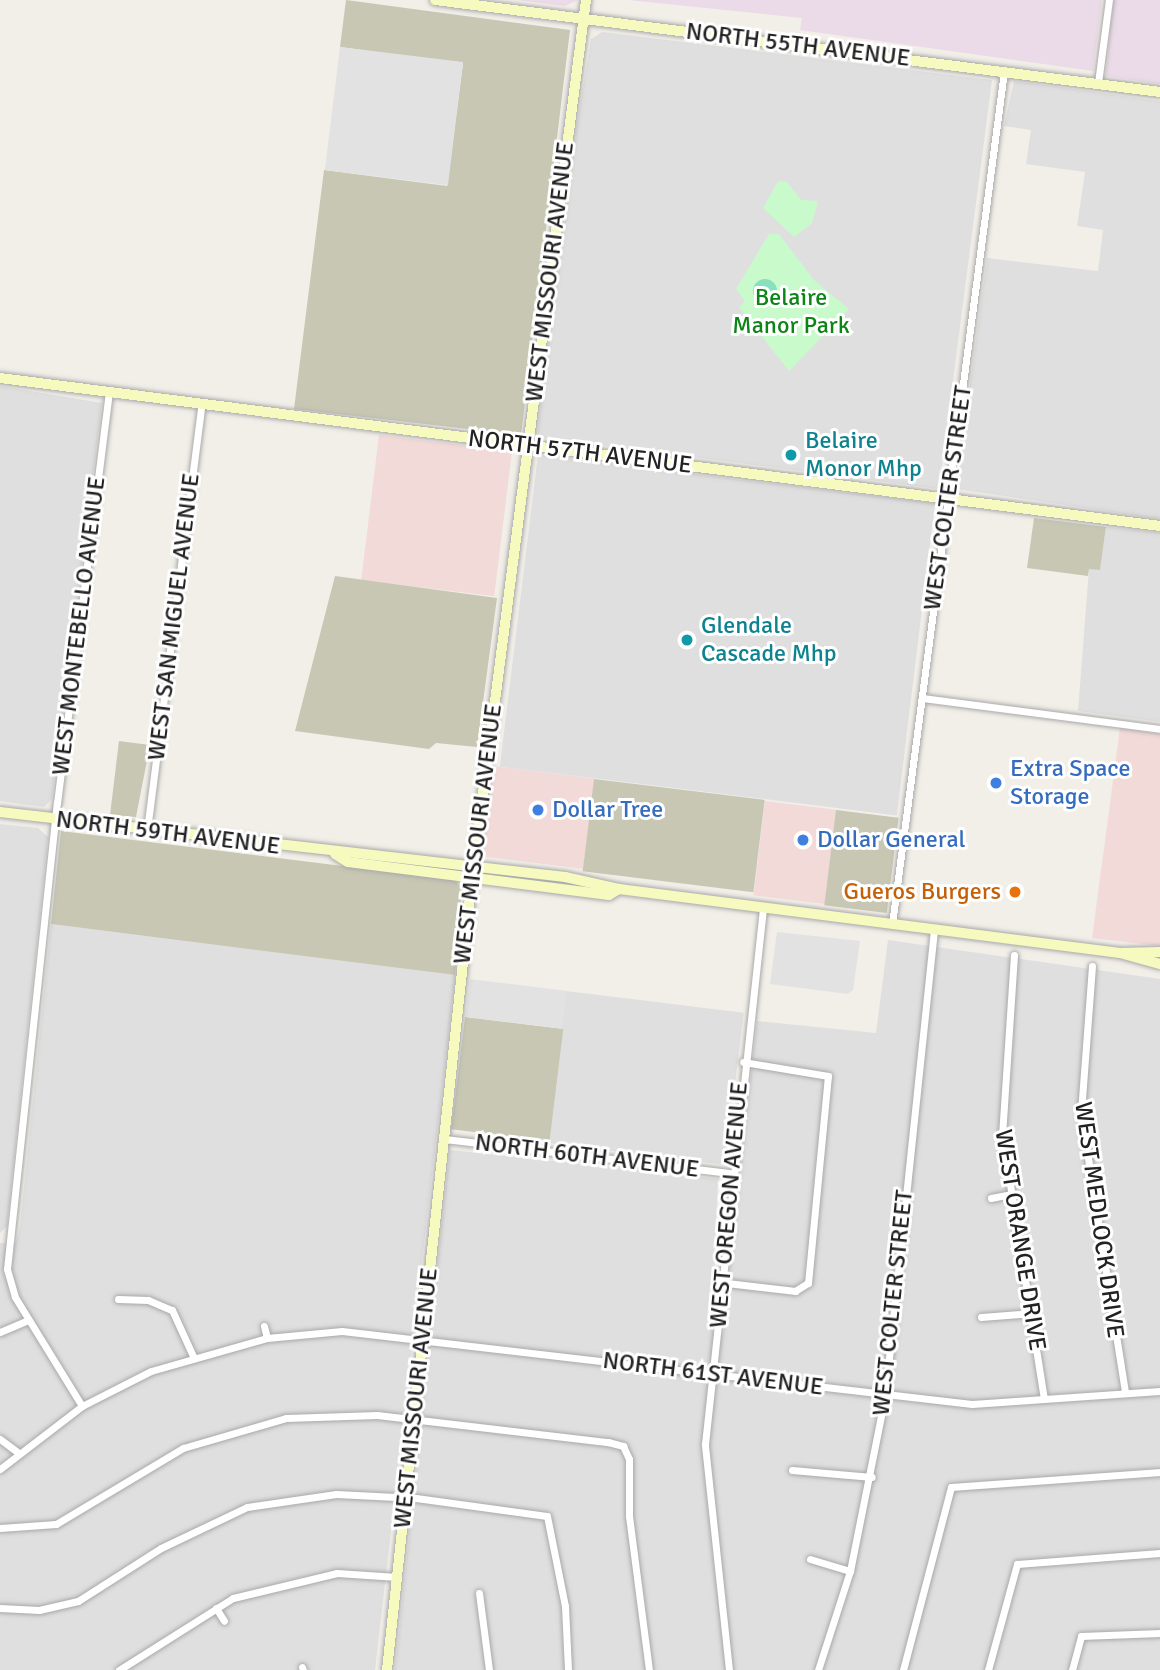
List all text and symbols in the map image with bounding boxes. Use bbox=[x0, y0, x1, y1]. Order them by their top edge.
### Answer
street label: NORTH 55TH AVENUE bbox=[684, 17, 912, 73]
street label: WEST MISSOURI AVENUE bbox=[520, 140, 580, 404]
park label: Belaire Manor Park bbox=[732, 284, 850, 340]
street label: WEST COLTER STREET bbox=[918, 384, 978, 612]
street label: NORTH 57TH AVENUE bbox=[466, 424, 694, 480]
place label: Belaire Monor Mhp bbox=[805, 427, 922, 483]
marker: Belaire Monor Mhp bbox=[783, 447, 799, 463]
street label: WEST SAN MIGUEL AVENUE bbox=[142, 472, 206, 762]
street label: WEST MONTEBELLO AVENUE bbox=[46, 475, 112, 777]
place label: Glendale Cascade Mhp bbox=[701, 612, 837, 668]
marker: Glendale Cascade Mhp bbox=[679, 632, 695, 648]
street label: WEST MISSOURI AVENUE bbox=[448, 702, 508, 966]
place label: Extra Space Storage bbox=[1010, 755, 1131, 811]
marker: Extra Space Storage bbox=[988, 775, 1004, 791]
place label: Dollar Tree bbox=[552, 796, 663, 824]
marker: Dollar Tree bbox=[530, 802, 546, 818]
street label: NORTH 59TH AVENUE bbox=[54, 805, 282, 861]
place label: Dollar General bbox=[817, 826, 966, 854]
marker: Dollar General bbox=[795, 832, 811, 848]
place label: Gueros Burgers bbox=[844, 878, 1001, 906]
marker: Gueros Burgers bbox=[1007, 884, 1023, 900]
street label: WEST OREGON AVENUE bbox=[704, 1081, 754, 1329]
street label: WEST MEDLOCK DRIVE bbox=[1068, 1100, 1130, 1340]
street label: WEST ORANGE DRIVE bbox=[988, 1127, 1052, 1353]
street label: NORTH 60TH AVENUE bbox=[473, 1128, 701, 1184]
street label: WEST COLTER STREET bbox=[867, 1189, 919, 1417]
street label: WEST MISSOURI AVENUE bbox=[388, 1266, 444, 1530]
street label: NORTH 61ST AVENUE bbox=[601, 1346, 825, 1402]

